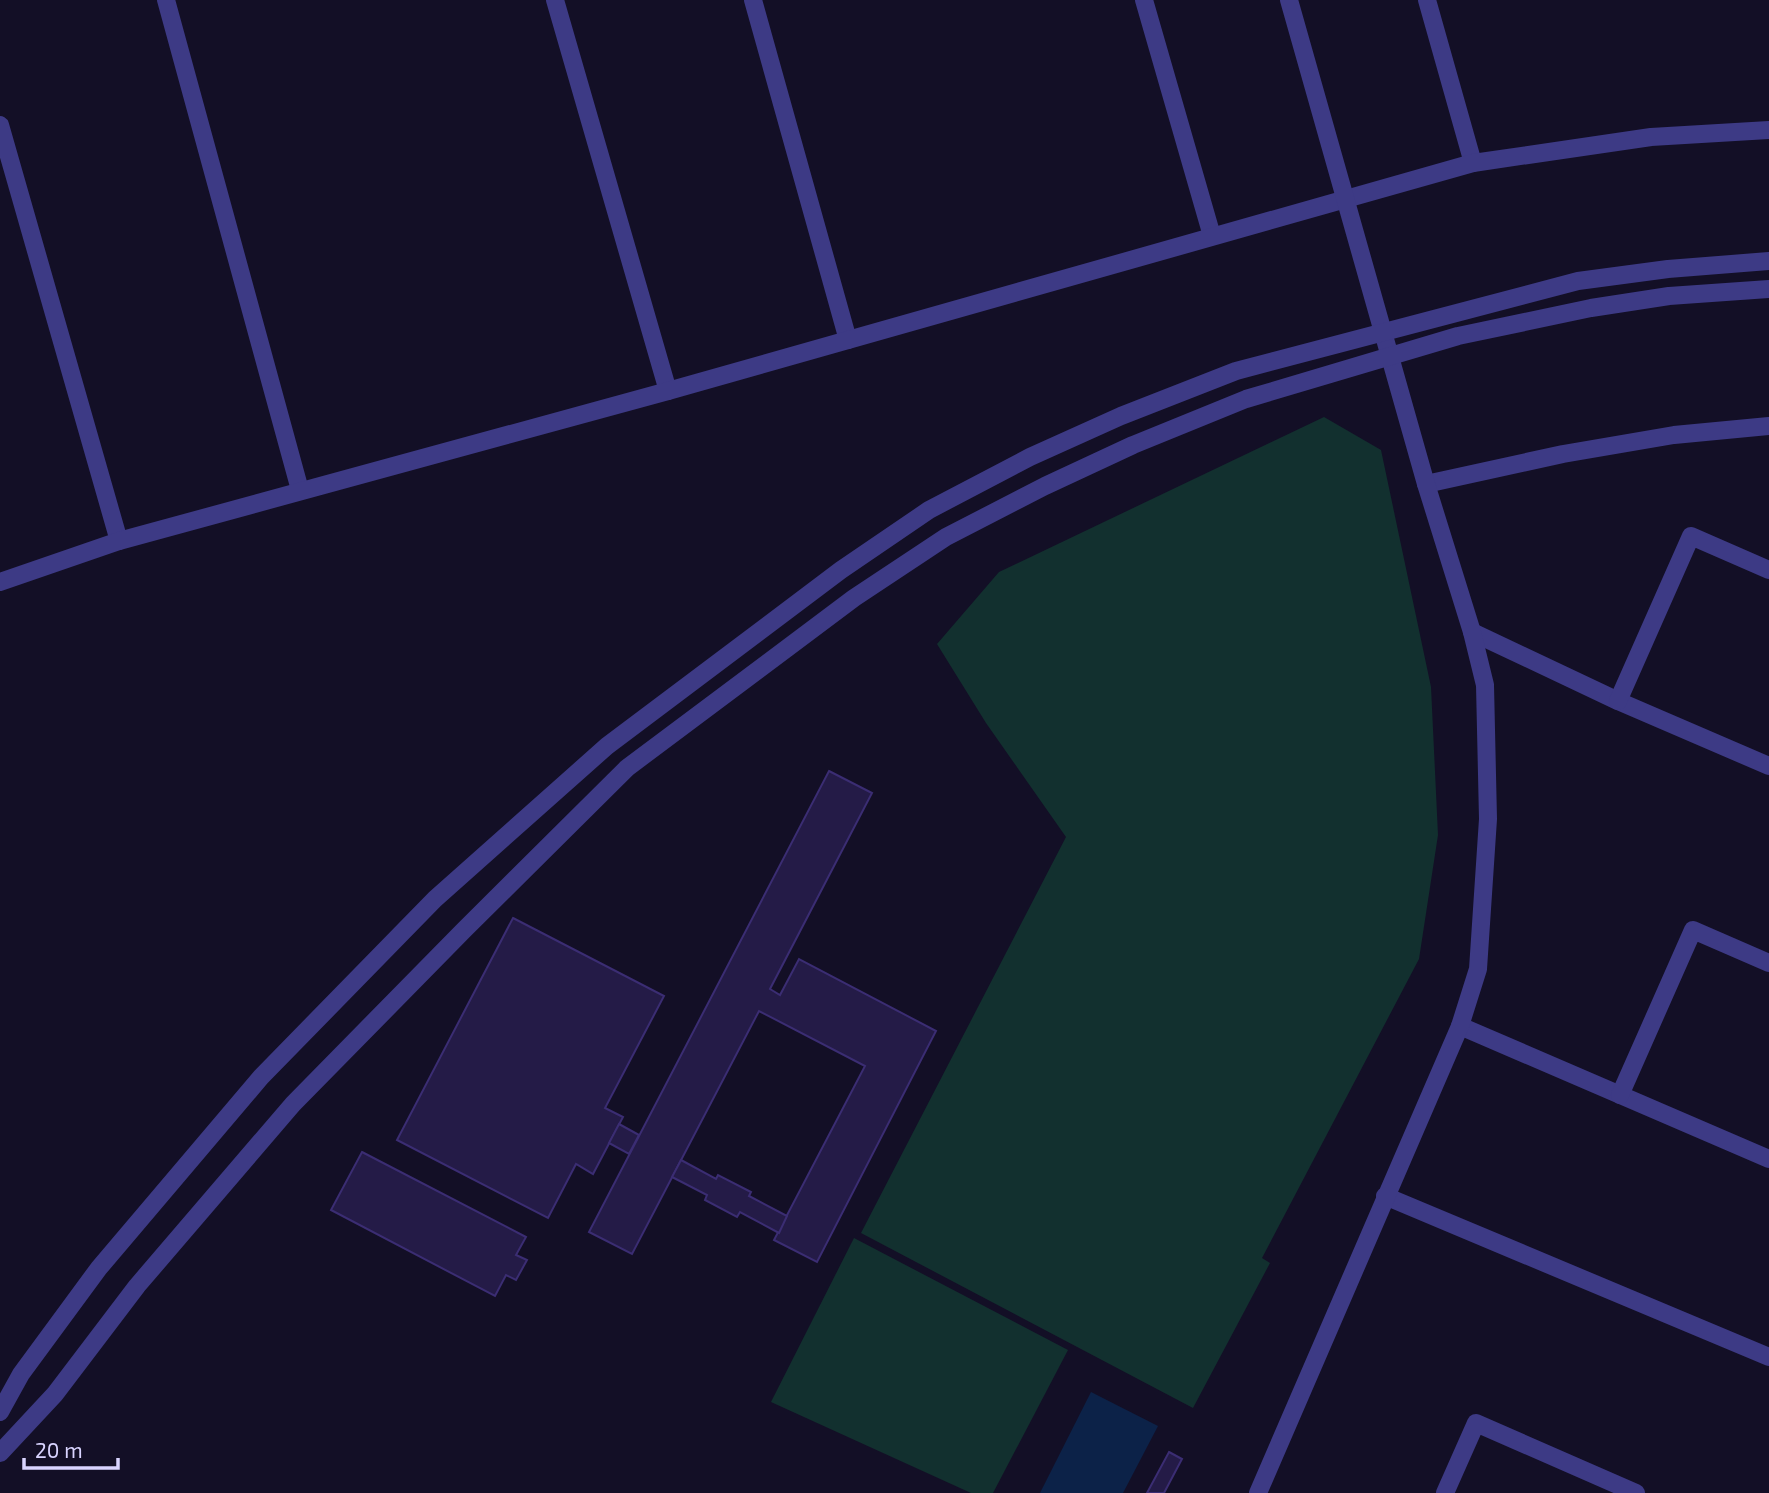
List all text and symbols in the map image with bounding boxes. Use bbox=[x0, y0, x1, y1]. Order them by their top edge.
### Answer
scale bar bbox=[24, 1426, 119, 1470]
text: 20 m bbox=[35, 1437, 83, 1462]

